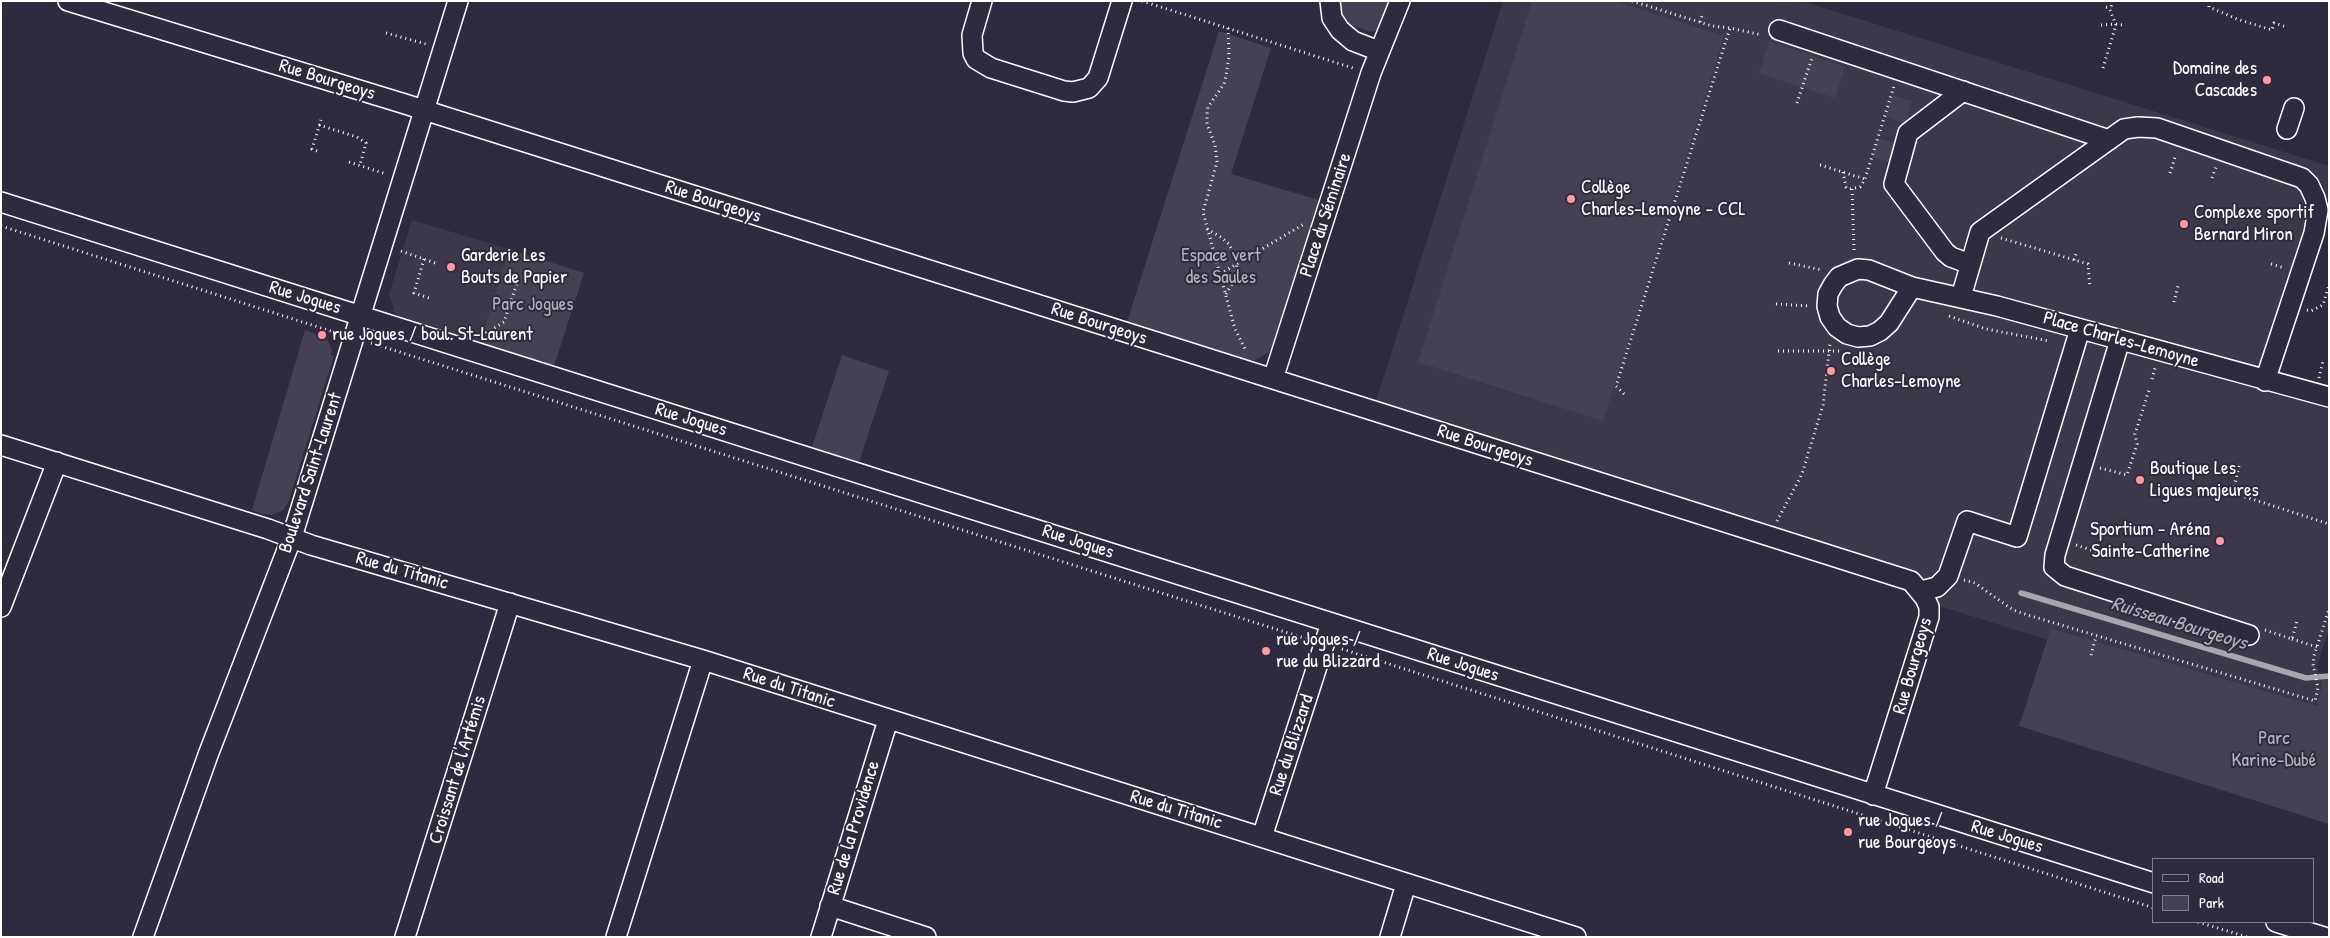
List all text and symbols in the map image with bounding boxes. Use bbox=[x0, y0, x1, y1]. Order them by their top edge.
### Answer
street label: Rue Bourgeoys bbox=[276, 55, 378, 105]
place label: Domaine des Cascades bbox=[2173, 58, 2257, 102]
marker: Domaine des Cascades bbox=[2261, 74, 2273, 86]
street label: Place du Séminaire bbox=[1295, 150, 1357, 280]
street label: Rue Bourgeoys bbox=[662, 176, 764, 228]
place label: Collège Charles-Lemoyne - CCL bbox=[1581, 177, 1745, 221]
marker: Collège Charles-Lemoyne - CCL bbox=[1565, 193, 1577, 205]
place label: Complexe sportif Bernard Miron bbox=[2194, 202, 2314, 246]
marker: Complexe sportif Bernard Miron bbox=[2178, 218, 2190, 230]
place label: Garderie Les Bouts de Papier bbox=[461, 245, 567, 289]
park label: Espace vert des Saules bbox=[1181, 245, 1261, 289]
marker: Garderie Les Bouts de Papier bbox=[445, 261, 457, 273]
street label: Rue Jogues bbox=[266, 276, 344, 320]
park label: Parc Jogues bbox=[492, 294, 574, 316]
street label: Rue Bourgeoys bbox=[1048, 298, 1150, 350]
street label: Place Charles-Lemoyne bbox=[2040, 307, 2202, 373]
place label: rue Jogues / boul. St-Laurent bbox=[332, 324, 533, 346]
marker: rue Jogues / boul. St-Laurent bbox=[316, 329, 328, 341]
place label: Collège Charles-Lemoyne bbox=[1841, 349, 1961, 393]
marker: Collège Charles-Lemoyne bbox=[1825, 365, 1837, 377]
street label: Boulevard Saint-Laurent bbox=[274, 390, 348, 556]
street label: Rue Jogues bbox=[652, 398, 730, 442]
street label: Rue Bourgeoys bbox=[1434, 420, 1536, 472]
place label: Boutique Les Ligues majeures bbox=[2150, 458, 2259, 502]
marker: Boutique Les Ligues majeures bbox=[2134, 474, 2146, 486]
place label: Sportium - Aréna Sainte-Catherine bbox=[2090, 519, 2210, 563]
street label: Rue Jogues bbox=[1039, 520, 1117, 564]
marker: Sportium - Aréna Sainte-Catherine bbox=[2214, 535, 2226, 547]
street label: Rue du Titanic bbox=[353, 547, 451, 595]
water label: Ruisseau Bourgeoys bbox=[2108, 592, 2250, 656]
street label: Rue Bourgeoys bbox=[1888, 615, 1938, 717]
place label: rue Jogues / rue du Blizzard bbox=[1276, 629, 1380, 673]
street label: Rue Jogues bbox=[1424, 643, 1502, 687]
marker: rue Jogues / rue du Blizzard bbox=[1260, 645, 1272, 657]
street label: Rue du Titanic bbox=[740, 662, 838, 714]
street label: Rue du Blizzard bbox=[1265, 692, 1319, 798]
street label: Croissant de l'Artémis bbox=[425, 693, 491, 847]
park label: Parc Karine-Dubé bbox=[2232, 728, 2316, 772]
street label: Rue de la Providence bbox=[823, 758, 885, 898]
street label: Rue du Titanic bbox=[1127, 785, 1225, 835]
place label: rue Jogues / rue Bourgeoys bbox=[1858, 810, 1956, 854]
street label: Rue Jogues bbox=[1968, 815, 2046, 859]
marker: rue Jogues / rue Bourgeoys bbox=[1842, 826, 1854, 838]
legend bbox=[2152, 858, 2315, 923]
text: Road bbox=[2199, 867, 2224, 888]
text: Park bbox=[2199, 892, 2224, 913]

